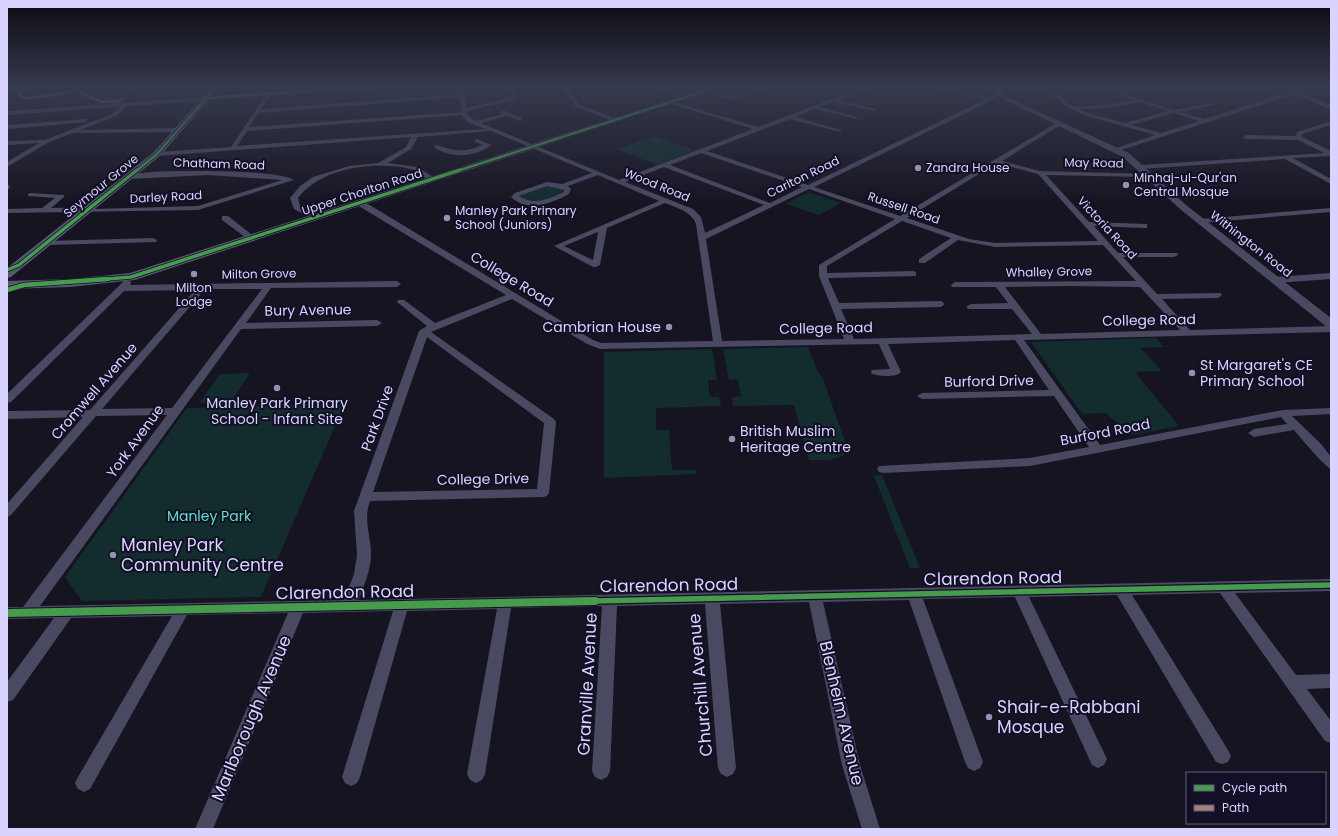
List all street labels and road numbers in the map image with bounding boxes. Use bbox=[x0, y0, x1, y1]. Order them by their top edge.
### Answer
street label: Seymour Grove bbox=[59, 150, 142, 221]
street label: Carlton Road bbox=[764, 152, 842, 201]
street label: Chatham Road bbox=[173, 153, 265, 174]
street label: May Road bbox=[1064, 153, 1124, 172]
street label: Upper Chorlton Road bbox=[299, 164, 424, 219]
street label: Wood Road bbox=[622, 164, 693, 205]
street label: Darley Road bbox=[129, 186, 203, 207]
street label: Russell Road bbox=[866, 187, 943, 228]
street label: Victoria Road bbox=[1074, 192, 1141, 263]
street label: Withington Road bbox=[1207, 206, 1296, 281]
street label: College Road bbox=[467, 246, 557, 312]
street label: Whalley Grove bbox=[1006, 262, 1092, 281]
street label: Milton Grove bbox=[221, 264, 297, 283]
street label: Bury Avenue bbox=[264, 299, 352, 321]
street label: College Road bbox=[1102, 309, 1196, 331]
street label: College Road bbox=[779, 317, 873, 339]
street label: Cromwell Avenue bbox=[46, 338, 142, 444]
street label: Burford Drive bbox=[944, 370, 1034, 392]
street label: Park Drive bbox=[356, 382, 398, 454]
street label: York Avenue bbox=[102, 400, 169, 482]
street label: Burford Road bbox=[1058, 413, 1152, 451]
street label: College Drive bbox=[437, 468, 530, 490]
street label: Clarendon Road bbox=[924, 565, 1062, 591]
street label: Clarendon Road bbox=[600, 572, 738, 598]
street label: Clarendon Road bbox=[276, 579, 414, 605]
street label: Granville Avenue bbox=[571, 612, 603, 756]
street label: Churchill Avenue bbox=[682, 613, 718, 757]
street label: Marlborough Avenue bbox=[205, 631, 297, 805]
street label: Blenheim Avenue bbox=[814, 638, 870, 788]

